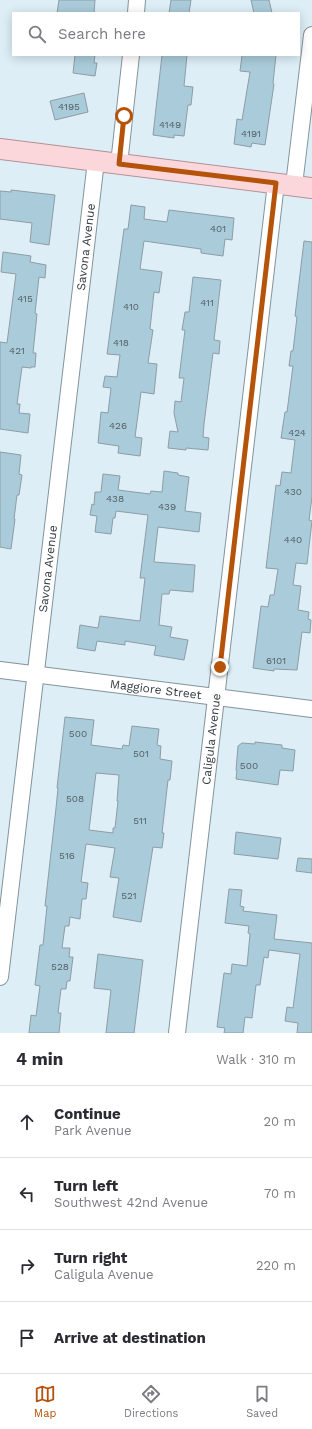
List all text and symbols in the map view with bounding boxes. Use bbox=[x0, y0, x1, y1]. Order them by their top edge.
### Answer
search box bbox=[12, 12, 300, 56]
icon: search bbox=[26, 23, 48, 45]
text: Search here bbox=[58, 25, 146, 43]
house number: 4195 bbox=[58, 101, 80, 112]
route start bbox=[115, 107, 133, 125]
house number: 4149 bbox=[159, 119, 181, 130]
house number: 4191 bbox=[241, 128, 261, 139]
street label: Savona Avenue bbox=[74, 203, 98, 291]
house number: 401 bbox=[210, 223, 226, 234]
house number: 415 bbox=[17, 293, 33, 304]
house number: 411 bbox=[200, 297, 214, 308]
house number: 410 bbox=[123, 301, 139, 312]
house number: 418 bbox=[113, 337, 129, 348]
house number: 421 bbox=[9, 345, 25, 356]
house number: 426 bbox=[109, 420, 127, 431]
house number: 424 bbox=[288, 427, 306, 438]
house number: 430 bbox=[284, 486, 302, 497]
house number: 438 bbox=[106, 493, 124, 504]
house number: 439 bbox=[158, 501, 176, 512]
street label: Savona Avenue bbox=[36, 524, 60, 613]
house number: 440 bbox=[284, 534, 302, 545]
house number: 6101 bbox=[266, 655, 286, 666]
route end bbox=[211, 658, 229, 676]
street label: Maggiore Street bbox=[109, 677, 202, 702]
street label: Caligula Avenue bbox=[199, 692, 224, 786]
house number: 500 bbox=[69, 728, 87, 739]
house number: 501 bbox=[133, 748, 149, 759]
house number: 500 bbox=[240, 760, 258, 771]
house number: 508 bbox=[66, 793, 84, 804]
house number: 511 bbox=[133, 815, 147, 826]
house number: 516 bbox=[59, 850, 75, 861]
house number: 521 bbox=[121, 890, 137, 901]
house number: 528 bbox=[51, 961, 69, 972]
text: 4 min bbox=[16, 1049, 63, 1069]
text: Walk · 310 m bbox=[216, 1052, 296, 1067]
text: Continue bbox=[54, 1105, 121, 1123]
icon: ahead bbox=[16, 1111, 38, 1133]
text: 20 m bbox=[264, 1114, 296, 1129]
text: Park Avenue bbox=[54, 1123, 132, 1138]
text: Turn left bbox=[54, 1177, 118, 1195]
icon: left bbox=[16, 1183, 38, 1205]
text: 70 m bbox=[264, 1186, 296, 1201]
text: Southwest 42nd Avenue bbox=[54, 1195, 208, 1210]
text: Turn right bbox=[54, 1249, 127, 1267]
icon: right bbox=[16, 1255, 38, 1277]
text: 220 m bbox=[256, 1258, 296, 1273]
text: Caligula Avenue bbox=[54, 1267, 154, 1282]
icon: arrive bbox=[16, 1327, 38, 1349]
text: Arrive at destination bbox=[54, 1329, 206, 1347]
tab: Map bbox=[34, 1383, 56, 1420]
tab: Directions bbox=[124, 1383, 178, 1420]
tab: Saved bbox=[246, 1383, 278, 1420]

